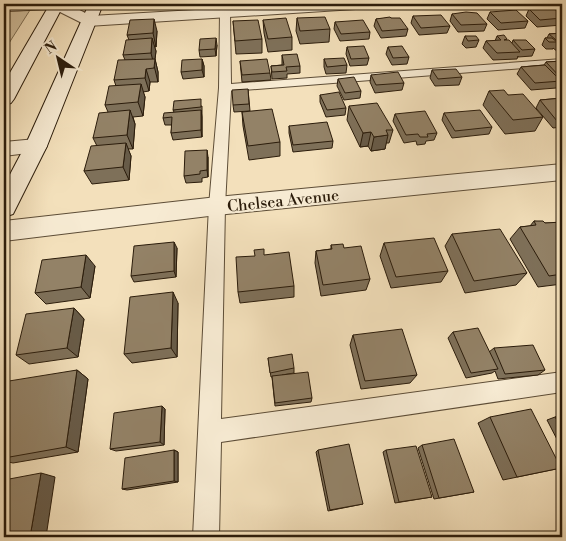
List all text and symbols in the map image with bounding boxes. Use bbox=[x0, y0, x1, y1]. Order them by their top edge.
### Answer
north arrow bbox=[32, 32, 82, 82]
text: N bbox=[41, 38, 61, 59]
street label: Chelsea Avenue bbox=[226, 185, 340, 217]

